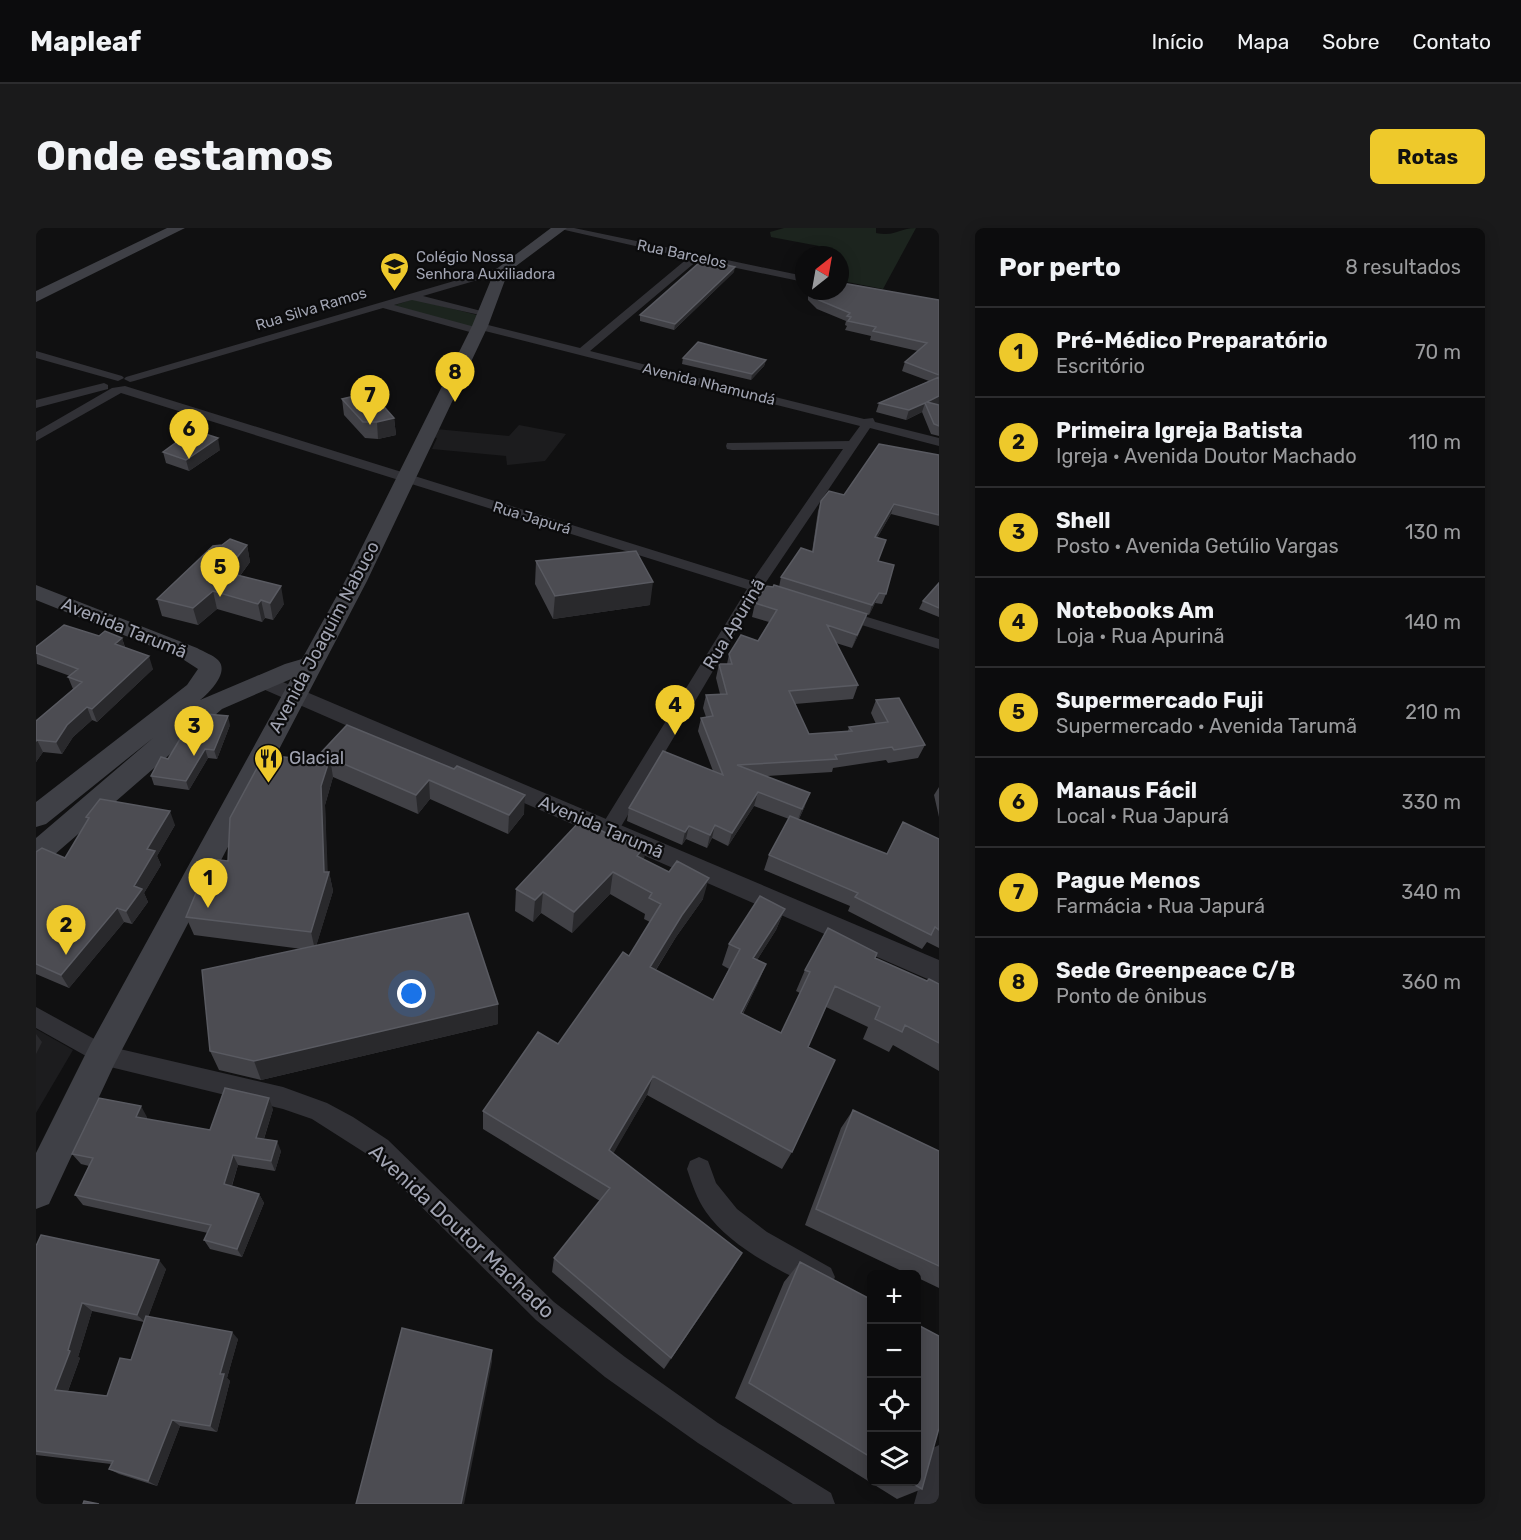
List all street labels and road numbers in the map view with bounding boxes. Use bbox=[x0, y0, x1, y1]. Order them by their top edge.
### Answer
street label: Rua Barcelos bbox=[636, 236, 729, 272]
street label: Rua Silva Ramos bbox=[253, 283, 369, 334]
street label: Avenida Nhamundá bbox=[641, 359, 777, 409]
street label: Rua Japurá bbox=[491, 498, 573, 538]
street label: Avenida Joaquim Nabuco bbox=[264, 537, 384, 737]
street label: Rua Apurinã bbox=[698, 575, 770, 673]
street label: Avenida Tarumã bbox=[58, 593, 190, 663]
street label: Avenida Tarumã bbox=[535, 791, 667, 863]
street label: Avenida Doutor Machado bbox=[364, 1139, 560, 1323]

